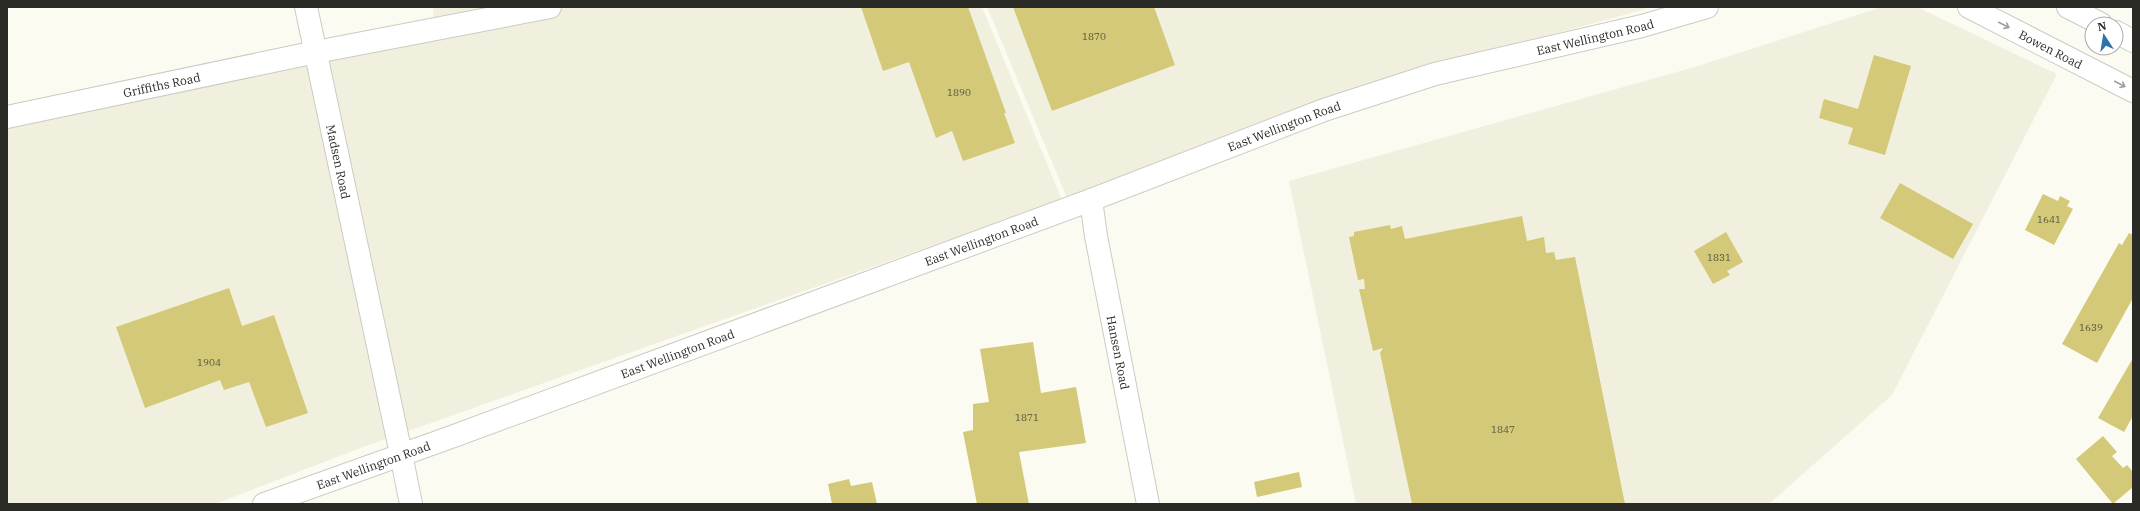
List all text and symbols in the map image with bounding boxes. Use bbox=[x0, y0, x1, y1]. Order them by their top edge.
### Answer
street label: East Wellington Road bbox=[1535, 15, 1656, 58]
north arrow bbox=[2084, 16, 2124, 56]
text: N bbox=[2096, 18, 2108, 34]
one-way arrow bbox=[1998, 22, 2010, 29]
street label: Bowen Road bbox=[2017, 26, 2085, 71]
house number: 1870 bbox=[1082, 30, 1106, 43]
street label: Griffiths Road bbox=[122, 69, 202, 100]
one-way arrow bbox=[2113, 81, 2125, 89]
house number: 1890 bbox=[947, 86, 971, 99]
street label: East Wellington Road bbox=[1225, 98, 1343, 154]
street label: Madsen Road bbox=[324, 123, 354, 200]
street label: East Wellington Road bbox=[922, 213, 1040, 269]
house number: 1641 bbox=[2037, 213, 2061, 226]
house number: 1831 bbox=[1707, 251, 1731, 264]
street label: Hansen Road bbox=[1104, 314, 1133, 391]
house number: 1639 bbox=[2079, 321, 2103, 334]
street label: East Wellington Road bbox=[619, 325, 736, 381]
house number: 1904 bbox=[197, 356, 221, 369]
house number: 1871 bbox=[1015, 411, 1039, 424]
house number: 1847 bbox=[1491, 423, 1515, 436]
street label: East Wellington Road bbox=[314, 438, 432, 492]

